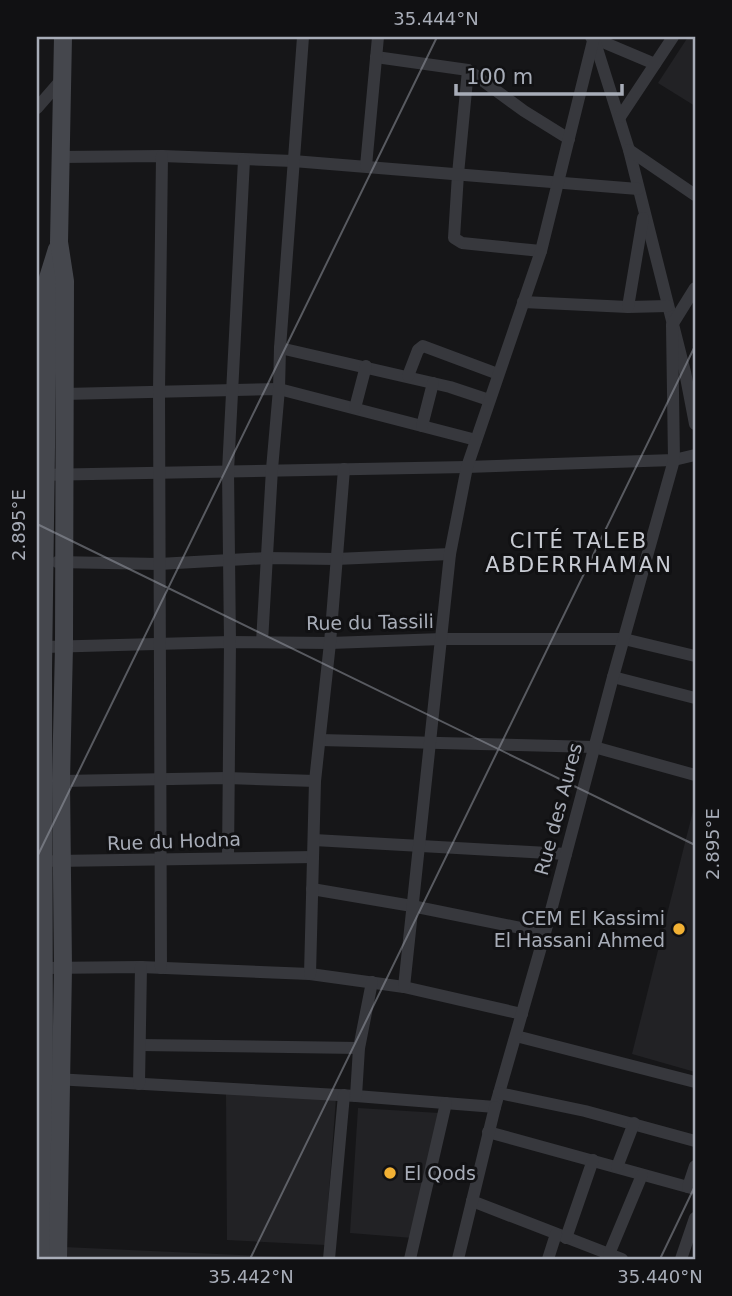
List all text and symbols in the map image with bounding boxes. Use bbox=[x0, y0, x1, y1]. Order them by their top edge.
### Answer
text: 35.444°N bbox=[393, 8, 479, 29]
scale bar bbox=[456, 52, 622, 96]
text: 100 m bbox=[466, 65, 533, 89]
text: 2.895°E bbox=[8, 489, 29, 561]
district label: CITÉ TALEB ABDERRHAMAN bbox=[485, 528, 673, 577]
street label: Rue du Tassili bbox=[306, 610, 434, 634]
street label: Rue des Aures bbox=[530, 741, 586, 877]
text: 2.895°E bbox=[702, 808, 723, 880]
street label: Rue du Hodna bbox=[107, 828, 241, 854]
place label: CEM El Kassimi El Hassani Ahmed bbox=[494, 907, 665, 951]
marker: CEM El Kassimi El Hassani Ahmed bbox=[671, 921, 687, 937]
place label: El Qods bbox=[404, 1162, 476, 1184]
marker: El Qods bbox=[382, 1165, 398, 1181]
text: 35.442°N bbox=[208, 1266, 294, 1287]
text: 35.440°N bbox=[617, 1266, 703, 1287]

